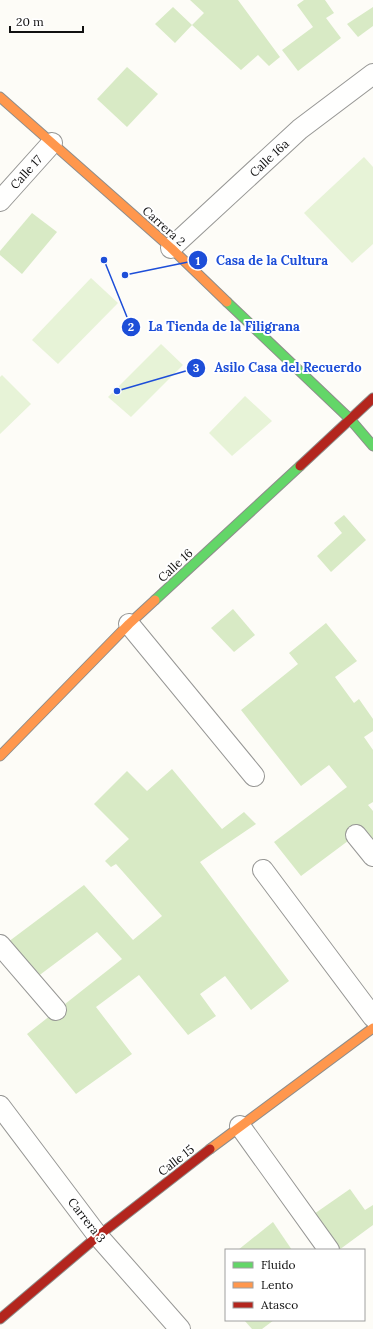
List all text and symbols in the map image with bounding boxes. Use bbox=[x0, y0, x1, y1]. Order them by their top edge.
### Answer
scale bar bbox=[10, 8, 83, 34]
text: 20 m bbox=[16, 14, 44, 29]
street label: Calle 16a bbox=[246, 136, 292, 180]
street label: Calle 17 bbox=[7, 152, 45, 192]
street label: Carrera 2 bbox=[140, 203, 188, 249]
callout: Casa de la Cultura bbox=[188, 248, 336, 273]
text: Casa de la Cultura bbox=[216, 252, 328, 269]
text: 1 bbox=[196, 253, 201, 268]
callout: La Tienda de la Filigrana bbox=[121, 314, 308, 339]
text: La Tienda de la Filigrana bbox=[148, 318, 300, 335]
text: 2 bbox=[128, 319, 134, 334]
callout: Asilo Casa del Recuerdo bbox=[186, 355, 369, 380]
text: Asilo Casa del Recuerdo bbox=[214, 359, 362, 376]
text: 3 bbox=[193, 360, 200, 375]
street label: Calle 16 bbox=[154, 545, 196, 585]
street label: Calle 15 bbox=[155, 1141, 197, 1179]
street label: Carrera 3 bbox=[65, 1195, 109, 1246]
legend bbox=[225, 1249, 365, 1321]
text: Fluido bbox=[261, 1257, 296, 1272]
text: Lento bbox=[261, 1277, 293, 1292]
text: Atasco bbox=[260, 1297, 298, 1312]

